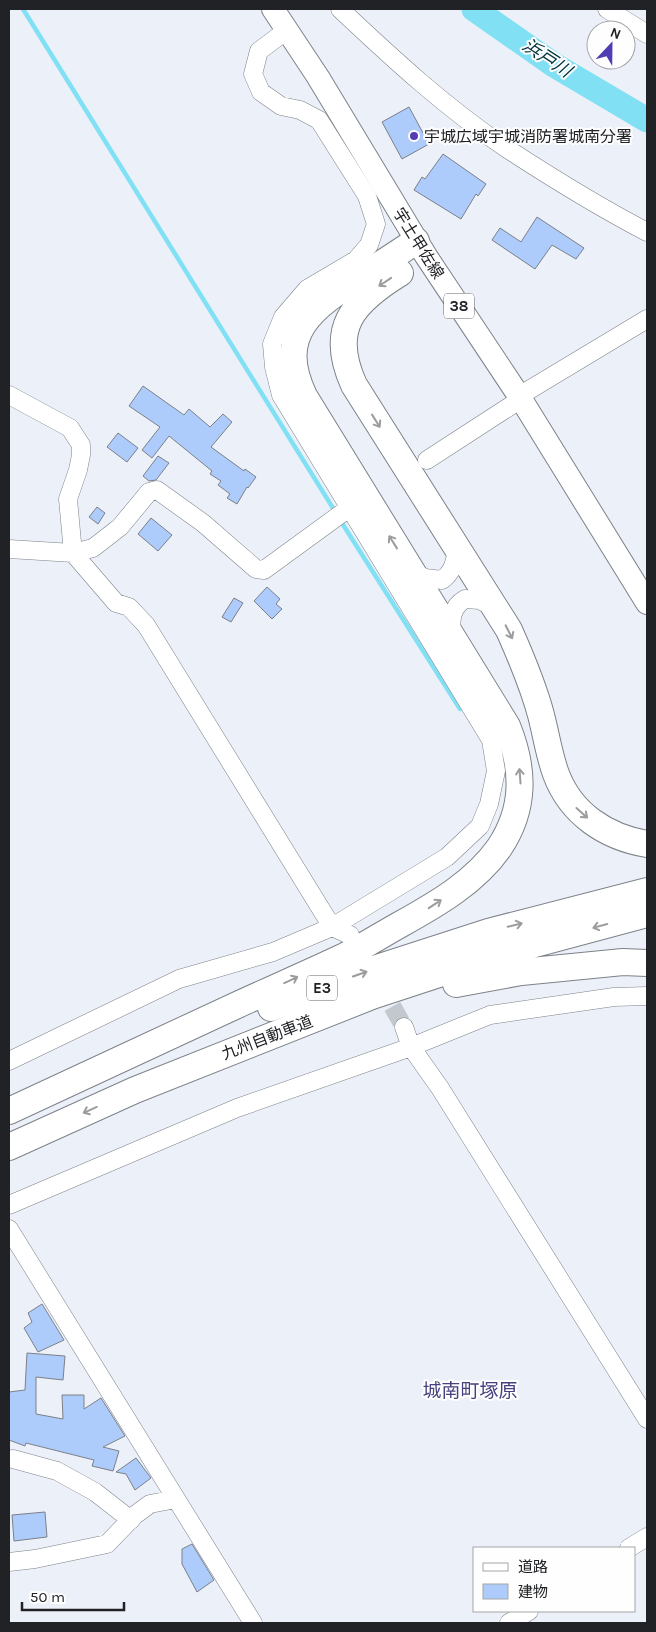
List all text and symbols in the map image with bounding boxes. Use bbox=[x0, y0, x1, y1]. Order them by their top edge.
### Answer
north arrow bbox=[586, 20, 636, 70]
text: N bbox=[608, 24, 624, 43]
water label: 浜戸川 bbox=[518, 34, 577, 83]
place label: 宇城広域宇城消防署城南分署 bbox=[424, 127, 632, 146]
marker: 宇城広域宇城消防署城南分署 bbox=[408, 130, 420, 142]
street label: 宇土甲佐線 bbox=[389, 204, 448, 282]
one-way arrow bbox=[378, 277, 392, 288]
road number: 38 bbox=[444, 294, 474, 318]
one-way arrow bbox=[372, 413, 382, 427]
one-way arrow bbox=[388, 536, 398, 550]
one-way arrow bbox=[504, 625, 514, 640]
one-way arrow bbox=[515, 768, 524, 784]
one-way arrow bbox=[575, 808, 588, 819]
one-way arrow bbox=[427, 899, 441, 909]
one-way arrow bbox=[506, 920, 522, 929]
one-way arrow bbox=[592, 922, 608, 931]
one-way arrow bbox=[352, 969, 367, 978]
one-way arrow bbox=[284, 975, 299, 985]
road number: E3 bbox=[307, 976, 337, 1000]
street label: 九州自動車道 bbox=[219, 1011, 315, 1064]
one-way arrow bbox=[83, 1105, 98, 1115]
district label: 城南町塚原 bbox=[422, 1380, 518, 1402]
legend bbox=[473, 1547, 636, 1612]
text: 道路 bbox=[518, 1558, 548, 1576]
scale bar bbox=[22, 1580, 125, 1612]
text: 建物 bbox=[518, 1583, 548, 1601]
text: 50 m bbox=[30, 1588, 65, 1606]

